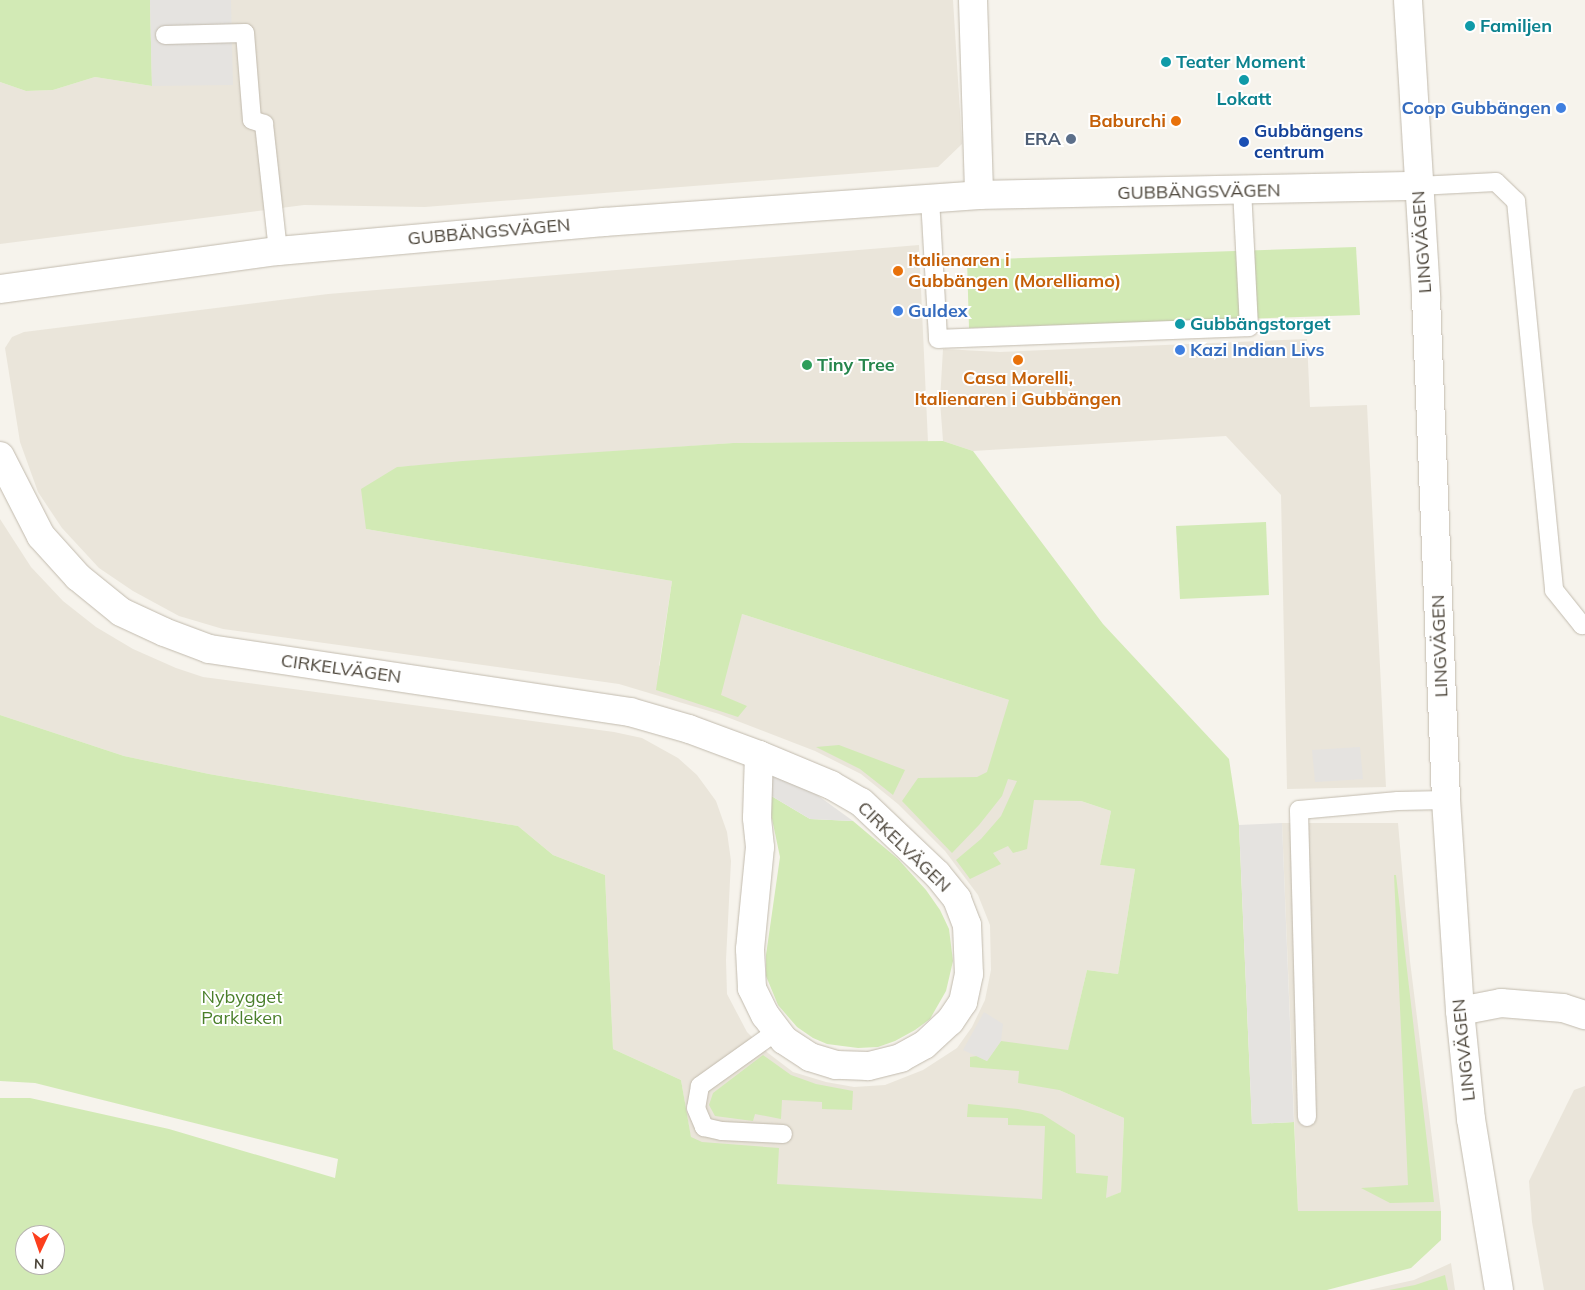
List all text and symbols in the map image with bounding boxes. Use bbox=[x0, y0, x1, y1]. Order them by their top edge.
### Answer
place label: Familjen bbox=[1480, 15, 1552, 37]
marker: Familjen bbox=[1464, 20, 1476, 32]
place label: Teater Moment bbox=[1176, 51, 1305, 73]
marker: Teater Moment bbox=[1160, 56, 1172, 68]
marker: Lokatt bbox=[1238, 74, 1250, 86]
place label: Lokatt bbox=[1217, 88, 1271, 110]
place label: Coop Gubbängen bbox=[1402, 97, 1551, 119]
marker: Coop Gubbängen bbox=[1555, 102, 1567, 114]
place label: Baburchi bbox=[1089, 110, 1166, 132]
marker: Baburchi bbox=[1170, 115, 1182, 127]
place label: Gubbängens centrum bbox=[1254, 121, 1363, 163]
place label: ERA bbox=[1024, 128, 1061, 150]
marker: ERA bbox=[1065, 133, 1077, 145]
marker: Gubbängens centrum bbox=[1238, 136, 1250, 148]
street label: GUBBÄNGSVÄGEN bbox=[1117, 180, 1281, 204]
street label: LINGVÄGEN bbox=[1408, 190, 1436, 294]
street label: GUBBÄNGSVÄGEN bbox=[407, 214, 571, 250]
place label: Italienaren i Gubbängen (Morelliamo) bbox=[908, 250, 1121, 292]
marker: Italienaren i Gubbängen (Morelliamo) bbox=[892, 265, 904, 277]
place label: Guldex bbox=[908, 300, 968, 322]
marker: Guldex bbox=[892, 305, 904, 317]
place label: Gubbängstorget bbox=[1190, 313, 1331, 335]
marker: Gubbängstorget bbox=[1174, 318, 1186, 330]
place label: Kazi Indian Livs bbox=[1190, 339, 1324, 361]
marker: Kazi Indian Livs bbox=[1174, 344, 1186, 356]
place label: Tiny Tree bbox=[817, 354, 895, 376]
marker: Casa Morelli, Italienaren i Gubbängen bbox=[1012, 354, 1024, 366]
marker: Tiny Tree bbox=[801, 359, 813, 371]
place label: Casa Morelli, Italienaren i Gubbängen bbox=[915, 368, 1121, 410]
street label: LINGVÄGEN bbox=[1427, 594, 1453, 698]
street label: CIRKELVÄGEN bbox=[279, 650, 403, 688]
street label: CIRKELVÄGEN bbox=[853, 797, 955, 897]
park label: Nybygget Parkleken bbox=[201, 987, 283, 1030]
street label: LINGVÄGEN bbox=[1448, 998, 1480, 1102]
north arrow bbox=[15, 1225, 65, 1275]
text: N bbox=[34, 1255, 45, 1273]

